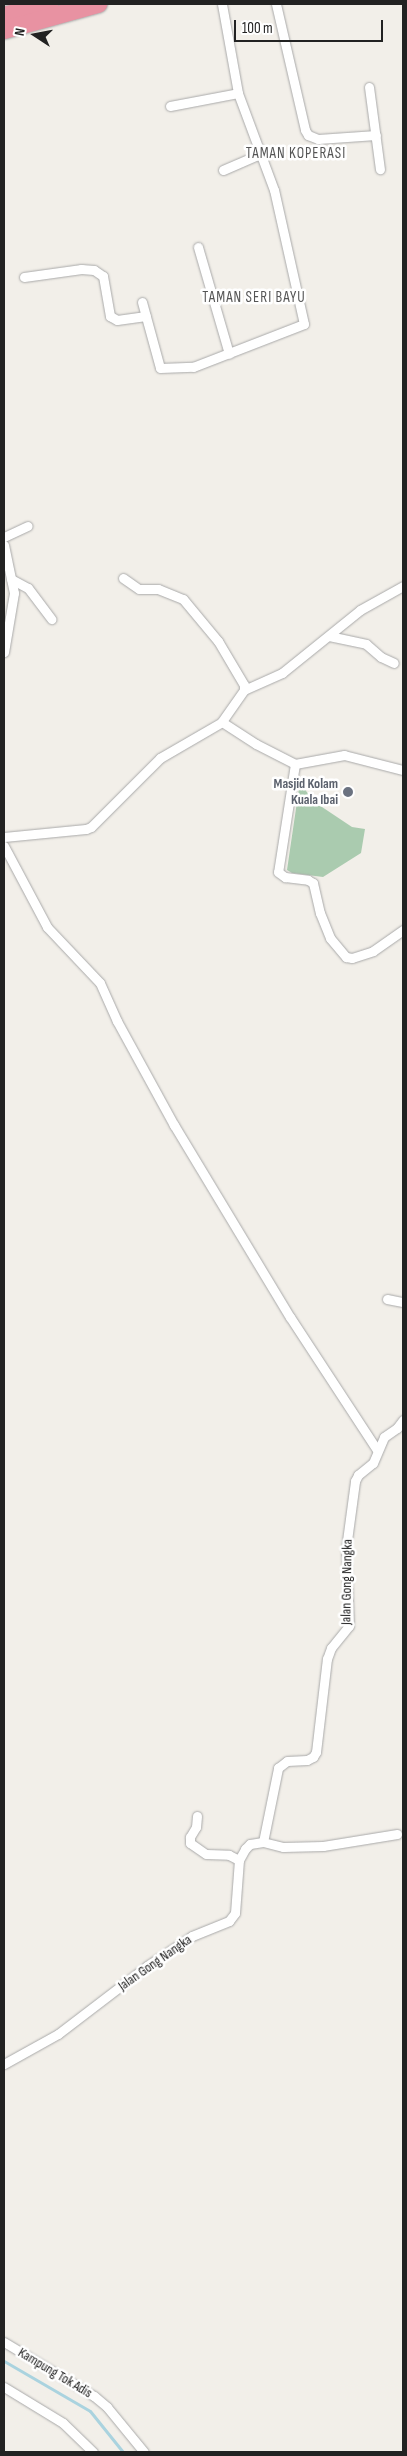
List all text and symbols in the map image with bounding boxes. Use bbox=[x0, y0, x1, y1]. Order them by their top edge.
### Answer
north arrow bbox=[10, 10, 60, 60]
scale bar bbox=[237, 10, 386, 42]
text: 100 m bbox=[242, 19, 273, 38]
text: N bbox=[11, 27, 29, 37]
district label: TAMAN KOPERASI bbox=[244, 145, 348, 163]
district label: TAMAN SERI BAYU bbox=[200, 289, 308, 307]
place label: Masjid Kolam Kuala Ibai bbox=[274, 776, 338, 809]
marker: Masjid Kolam Kuala Ibai bbox=[342, 786, 354, 798]
street label: Jalan Gong Nangka bbox=[338, 1539, 356, 1625]
street label: Jalan Gong Nangka bbox=[115, 1931, 195, 1995]
street label: Kampung Tok Adis bbox=[15, 2344, 95, 2402]

